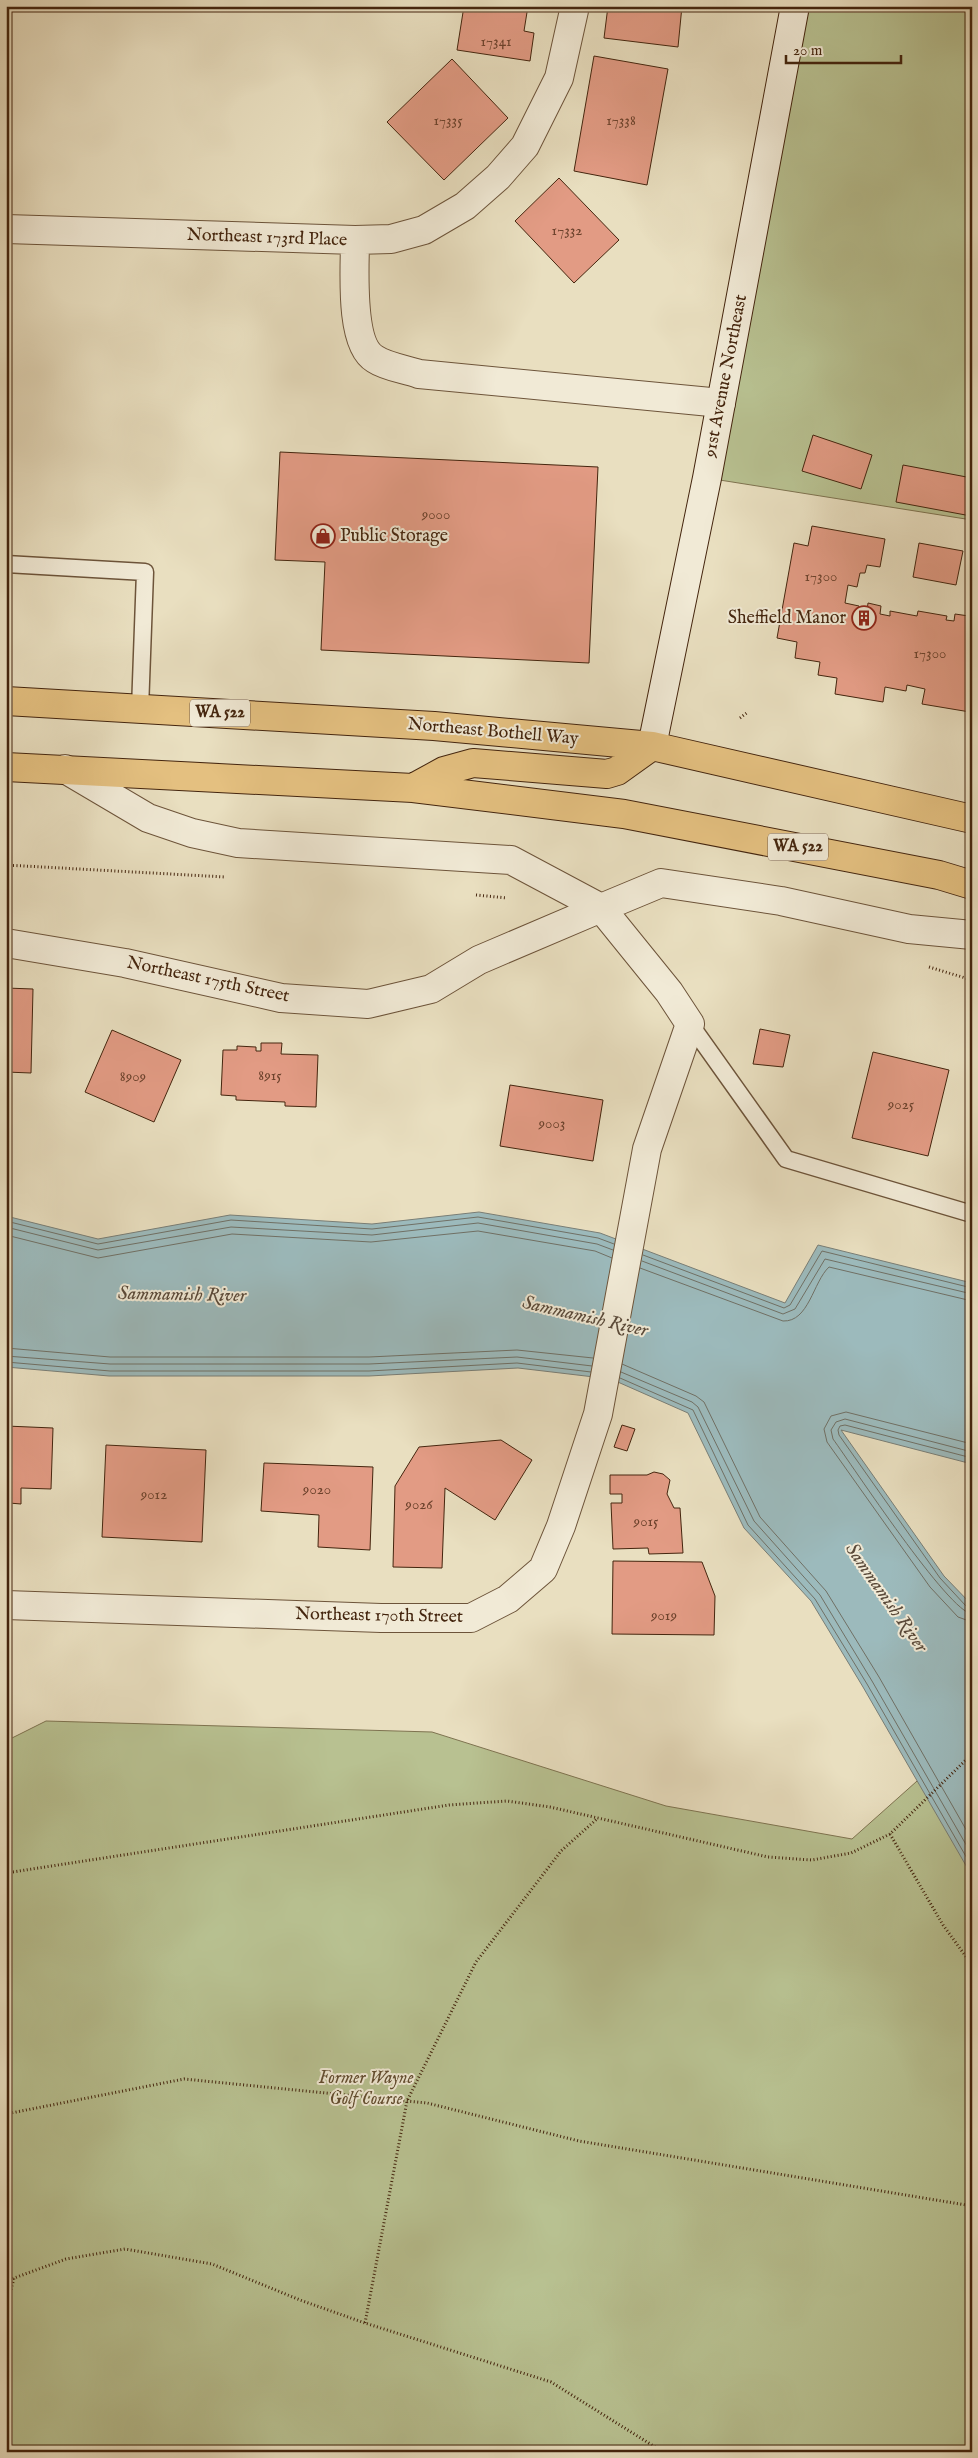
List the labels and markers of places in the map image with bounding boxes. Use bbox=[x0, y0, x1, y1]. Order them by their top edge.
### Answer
shop icon: Public Storage bbox=[310, 523, 336, 549]
place label: Public Storage bbox=[340, 525, 448, 548]
building icon: Sheffield Manor bbox=[851, 605, 877, 631]
place label: Sheffield Manor bbox=[728, 607, 846, 630]

